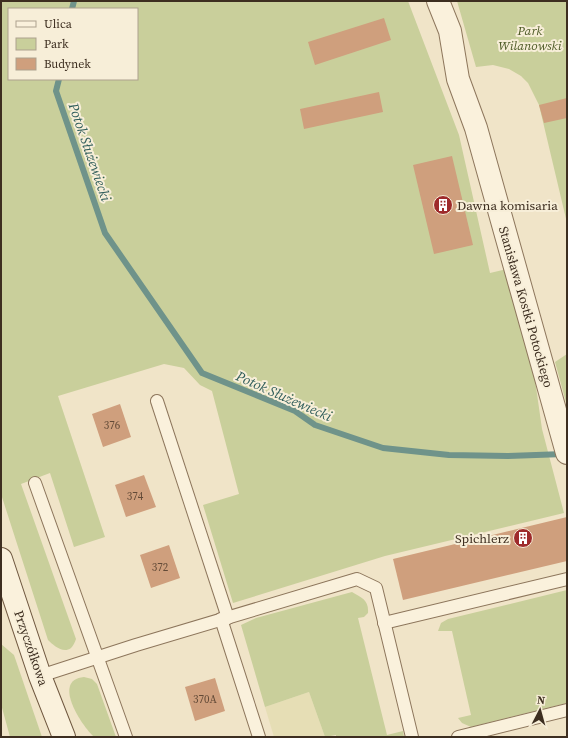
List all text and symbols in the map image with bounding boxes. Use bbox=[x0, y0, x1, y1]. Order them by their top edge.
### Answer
legend bbox=[8, 8, 138, 80]
text: Ulica bbox=[44, 16, 73, 32]
park label: Park Wilanowski bbox=[498, 22, 562, 54]
text: Park bbox=[44, 36, 69, 52]
text: Budynek bbox=[44, 56, 91, 72]
water label: Potok Służewiecki bbox=[63, 99, 116, 205]
building icon: Dawna komisaria bbox=[432, 194, 454, 216]
place label: Dawna komisaria bbox=[457, 197, 558, 214]
street label: Stanisława Kostki Potockiego bbox=[495, 224, 557, 390]
water label: Potok Służewiecki bbox=[232, 365, 336, 426]
house number: 376 bbox=[104, 418, 121, 433]
house number: 374 bbox=[127, 489, 144, 504]
building icon: Spichlerz bbox=[512, 527, 534, 549]
place label: Spichlerz bbox=[455, 530, 509, 547]
house number: 372 bbox=[152, 560, 169, 575]
street label: Przyczółkowa bbox=[10, 608, 52, 688]
north arrow bbox=[520, 690, 560, 730]
house number: 370A bbox=[193, 692, 218, 707]
text: N bbox=[536, 693, 546, 708]

